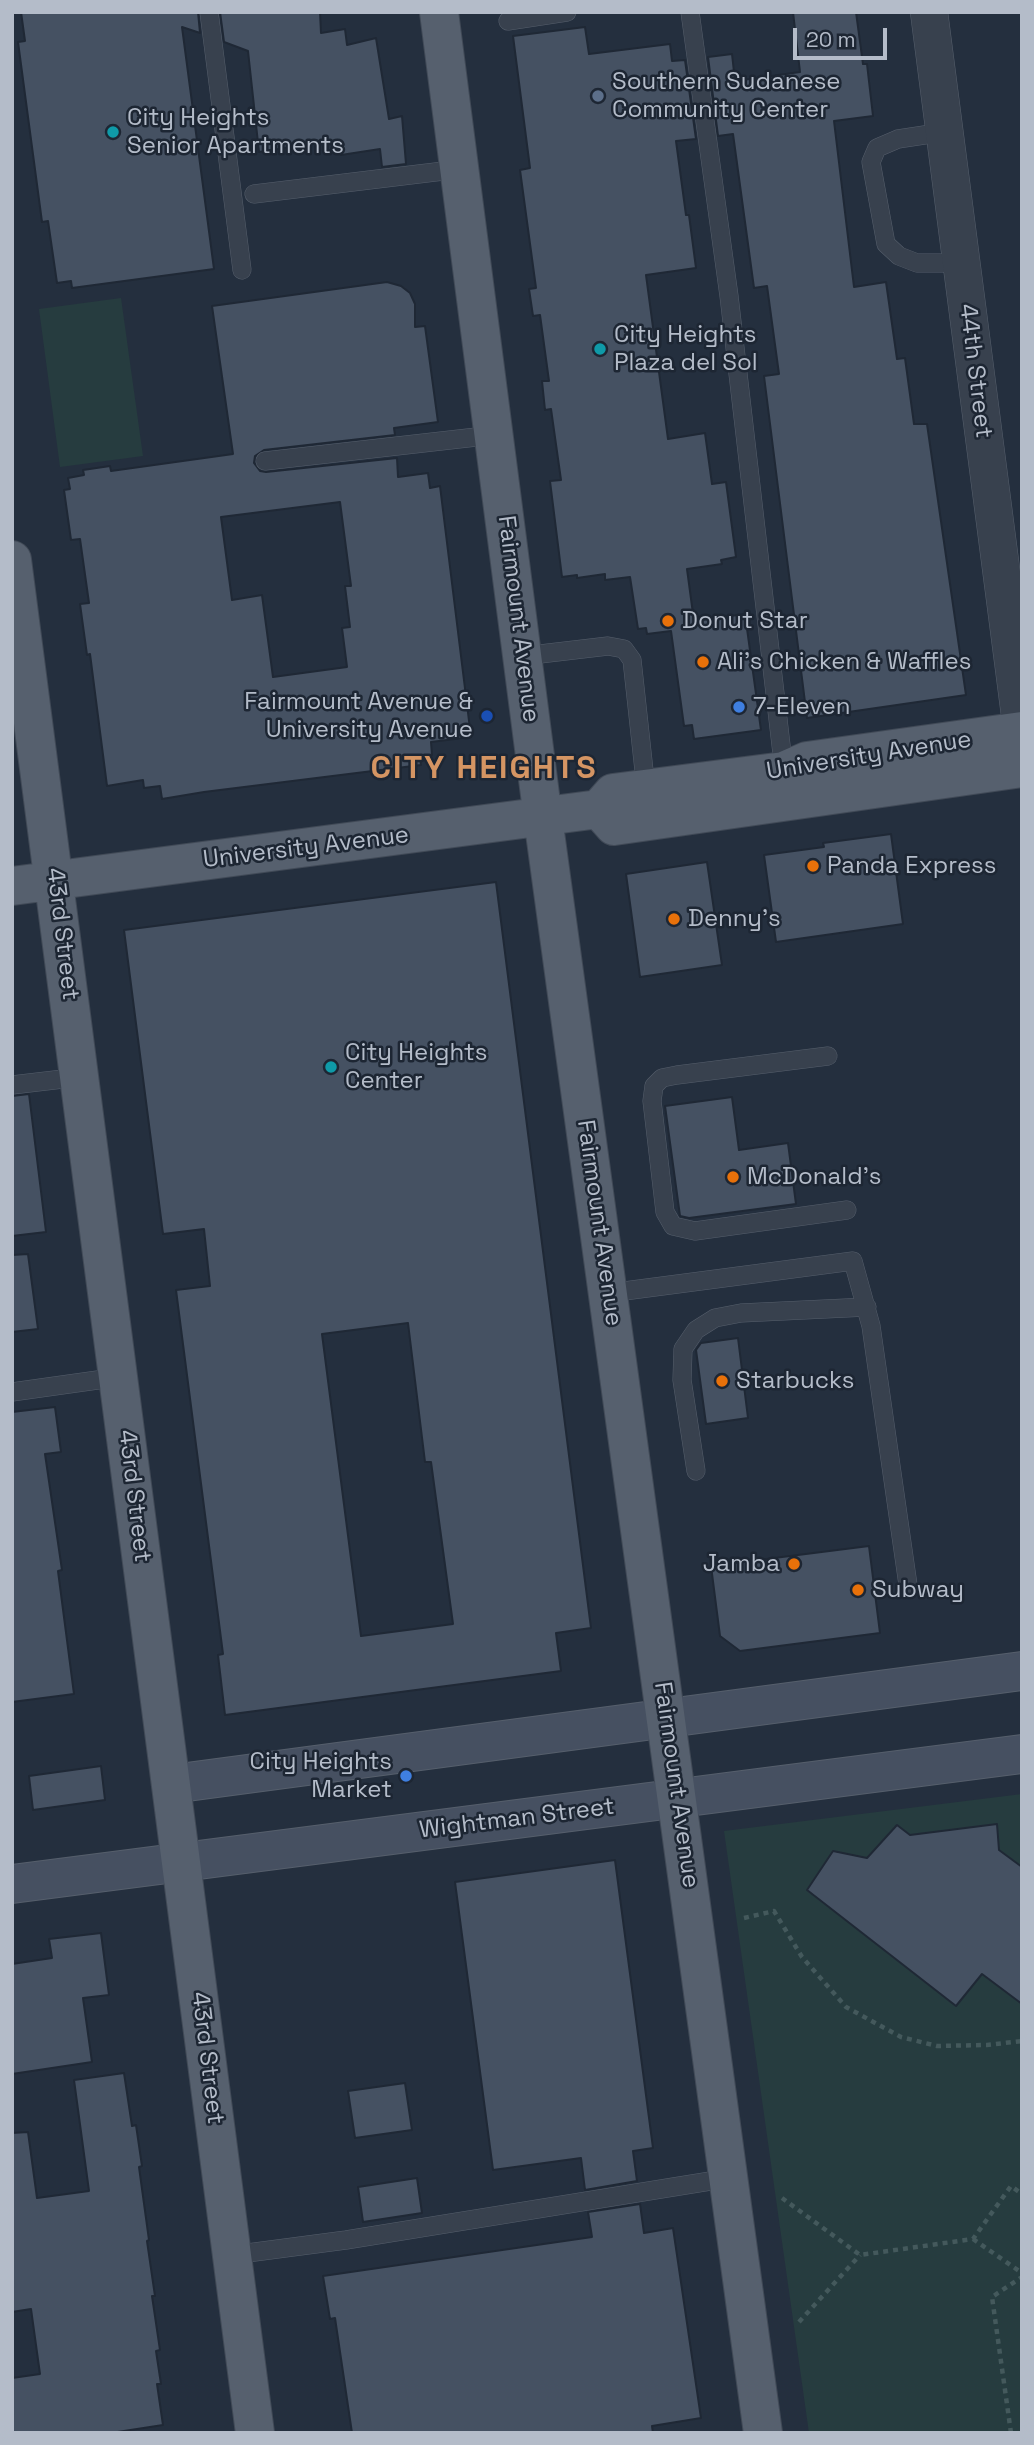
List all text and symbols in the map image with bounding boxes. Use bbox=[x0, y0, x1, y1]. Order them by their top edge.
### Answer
scale bar bbox=[796, 14, 890, 58]
text: 20 m bbox=[806, 26, 856, 53]
place label: Southern Sudanese Community Center bbox=[612, 68, 841, 124]
marker: Southern Sudanese Community Center bbox=[590, 88, 606, 104]
place label: City Heights Senior Apartments bbox=[127, 104, 344, 160]
marker: City Heights Senior Apartments bbox=[105, 124, 121, 140]
street label: 44th Street bbox=[952, 302, 998, 440]
place label: City Heights Plaza del Sol bbox=[614, 321, 758, 377]
marker: City Heights Plaza del Sol bbox=[592, 341, 608, 357]
street label: Fairmount Avenue bbox=[491, 514, 545, 724]
place label: Donut Star bbox=[682, 607, 808, 635]
marker: Donut Star bbox=[660, 613, 676, 629]
place label: Ali's Chicken & Waffles bbox=[717, 648, 971, 676]
marker: Ali's Chicken & Waffles bbox=[695, 654, 711, 670]
place label: Fairmount Avenue & University Avenue bbox=[244, 688, 473, 744]
place label: 7-Eleven bbox=[753, 693, 851, 721]
marker: 7-Eleven bbox=[731, 699, 747, 715]
marker: Fairmount Avenue & University Avenue bbox=[479, 708, 495, 724]
street label: University Avenue bbox=[764, 726, 974, 786]
district label: CITY HEIGHTS bbox=[372, 750, 596, 788]
street label: University Avenue bbox=[201, 821, 411, 875]
place label: Panda Express bbox=[827, 852, 996, 880]
marker: Panda Express bbox=[805, 858, 821, 874]
street label: 43rd Street bbox=[40, 866, 84, 1002]
place label: Denny's bbox=[688, 905, 781, 933]
marker: Denny's bbox=[666, 911, 682, 927]
place label: City Heights Center bbox=[345, 1039, 487, 1095]
marker: City Heights Center bbox=[323, 1059, 339, 1075]
street label: Fairmount Avenue bbox=[570, 1118, 628, 1328]
place label: McDonald's bbox=[747, 1163, 881, 1191]
marker: McDonald's bbox=[725, 1169, 741, 1185]
place label: Starbucks bbox=[736, 1367, 854, 1395]
marker: Starbucks bbox=[714, 1373, 730, 1389]
street label: 43rd Street bbox=[112, 1428, 156, 1564]
place label: Jamba bbox=[703, 1550, 780, 1578]
marker: Jamba bbox=[786, 1556, 802, 1572]
place label: Subway bbox=[872, 1576, 964, 1604]
marker: Subway bbox=[850, 1582, 866, 1598]
street label: Fairmount Avenue bbox=[647, 1680, 705, 1890]
place label: City Heights Market bbox=[250, 1748, 392, 1804]
marker: City Heights Market bbox=[398, 1768, 414, 1784]
street label: Wightman Street bbox=[418, 1793, 616, 1845]
street label: 43rd Street bbox=[185, 1990, 229, 2126]

